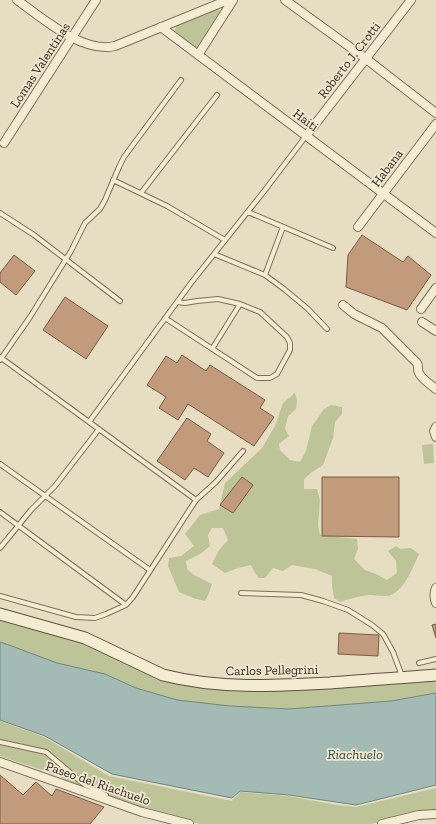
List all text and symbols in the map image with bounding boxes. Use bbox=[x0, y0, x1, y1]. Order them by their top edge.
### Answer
street label: Lomas Valentinas bbox=[7, 19, 73, 110]
street label: Roberto J. Crotti bbox=[315, 19, 384, 101]
street label: Haiti bbox=[290, 106, 322, 135]
street label: Habana bbox=[368, 146, 406, 190]
street label: Carlos Pellegrini bbox=[226, 662, 319, 678]
water label: Riachuelo bbox=[327, 746, 383, 763]
street label: Paseo del Riachuelo bbox=[44, 758, 153, 808]

